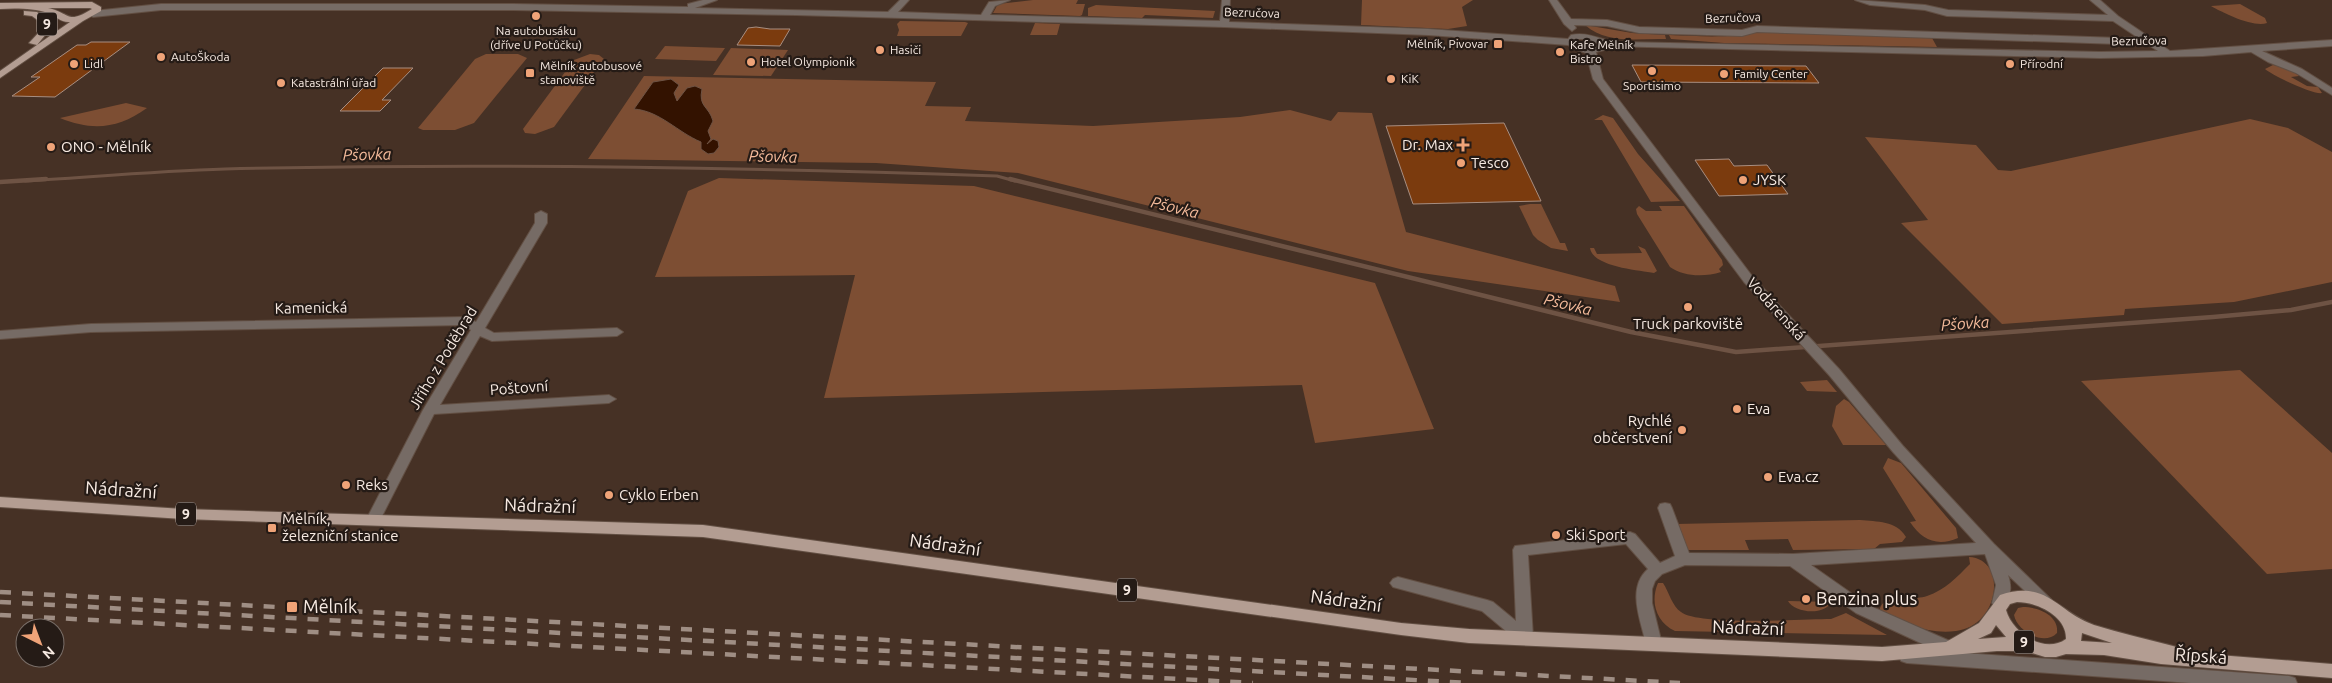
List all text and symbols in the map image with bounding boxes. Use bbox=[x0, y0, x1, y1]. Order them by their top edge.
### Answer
street label: Bezručova bbox=[1224, 5, 1280, 20]
marker: Na autobusáku (dříve U Potůčku) bbox=[530, 10, 542, 22]
street label: Bezručova bbox=[1705, 10, 1761, 25]
road number: 9 bbox=[37, 12, 57, 36]
place label: Na autobusáku (dříve U Potůčku) bbox=[490, 24, 582, 52]
street label: Bezručova bbox=[2111, 34, 2167, 47]
place label: Mělník, Pivovar bbox=[1407, 37, 1488, 50]
marker: Mělník, Pivovar bbox=[1492, 38, 1504, 50]
place label: Kafe Mělník Bistro bbox=[1570, 38, 1633, 65]
place label: Hasiči bbox=[890, 43, 921, 56]
marker: Hasiči bbox=[874, 44, 886, 56]
marker: Kafe Mělník Bistro bbox=[1554, 46, 1566, 58]
place label: AutoŠkoda bbox=[171, 50, 230, 63]
marker: AutoŠkoda bbox=[155, 51, 167, 63]
place label: Hotel Olympionik bbox=[761, 55, 855, 68]
marker: Hotel Olympionik bbox=[745, 56, 757, 68]
place label: Lidl bbox=[84, 57, 103, 70]
place label: Přírodní bbox=[2020, 57, 2064, 70]
marker: Lidl bbox=[68, 58, 80, 70]
marker: Přírodní bbox=[2004, 58, 2016, 70]
place label: Mělník autobusové stanoviště bbox=[540, 59, 642, 86]
marker: Sportisimo bbox=[1646, 65, 1658, 77]
marker: Mělník autobusové stanoviště bbox=[524, 67, 536, 79]
place label: Family Center bbox=[1734, 67, 1808, 80]
marker: Family Center bbox=[1718, 68, 1730, 80]
place label: KiK bbox=[1401, 72, 1419, 85]
marker: KiK bbox=[1385, 73, 1397, 85]
place label: Katastrální úřad bbox=[291, 76, 376, 89]
marker: Katastrální úřad bbox=[275, 77, 287, 89]
place label: Sportisimo bbox=[1623, 79, 1681, 92]
place label: Dr. Max bbox=[1402, 136, 1453, 153]
place label: ONO - Mělník bbox=[61, 138, 152, 155]
marker: Dr. Max bbox=[1457, 139, 1469, 151]
marker: ONO - Mělník bbox=[45, 141, 57, 153]
water label: Pšovka bbox=[342, 145, 392, 163]
water label: Pšovka bbox=[748, 146, 798, 166]
place label: Tesco bbox=[1471, 154, 1509, 171]
marker: Tesco bbox=[1455, 157, 1467, 169]
place label: JYSK bbox=[1753, 171, 1786, 188]
marker: JYSK bbox=[1737, 174, 1749, 186]
water label: Pšovka bbox=[1149, 192, 1201, 222]
street label: Vodárenská bbox=[1744, 274, 1809, 344]
water label: Pšovka bbox=[1542, 289, 1594, 319]
street label: Kamenická bbox=[275, 298, 347, 317]
marker: Truck parkoviště bbox=[1682, 301, 1694, 313]
street label: Jiřího z Poděbrad bbox=[405, 303, 480, 412]
water label: Pšovka bbox=[1940, 312, 1990, 334]
place label: Truck parkoviště bbox=[1633, 315, 1743, 332]
street label: Poštovní bbox=[489, 377, 549, 398]
place label: Eva bbox=[1747, 400, 1770, 417]
marker: Eva bbox=[1731, 403, 1743, 415]
place label: Rychlé občerstvení bbox=[1593, 412, 1672, 446]
marker: Rychlé občerstvení bbox=[1676, 424, 1688, 436]
place label: Eva.cz bbox=[1778, 468, 1819, 485]
marker: Eva.cz bbox=[1762, 471, 1774, 483]
place label: Reks bbox=[356, 476, 388, 493]
street label: Nádražní bbox=[85, 477, 158, 502]
marker: Reks bbox=[340, 479, 352, 491]
place label: Cyklo Erben bbox=[619, 486, 699, 503]
marker: Cyklo Erben bbox=[603, 489, 615, 501]
street label: Nádražní bbox=[504, 494, 577, 516]
road number: 9 bbox=[176, 502, 196, 526]
place label: Mělník, železniční stanice bbox=[282, 510, 399, 544]
marker: Mělník, železniční stanice bbox=[266, 522, 278, 534]
place label: Ski Sport bbox=[1566, 526, 1626, 543]
street label: Nádražní bbox=[908, 529, 983, 559]
marker: Ski Sport bbox=[1550, 529, 1562, 541]
road number: 9 bbox=[1117, 578, 1137, 602]
street label: Nádražní bbox=[1309, 585, 1384, 615]
place label: Benzina plus bbox=[1816, 588, 1917, 608]
marker: Benzina plus bbox=[1800, 593, 1812, 605]
place label: Mělník bbox=[303, 596, 357, 616]
marker: Mělník bbox=[285, 600, 299, 614]
street label: Nádražní bbox=[1712, 616, 1785, 638]
north arrow bbox=[15, 618, 65, 668]
road number: 9 bbox=[2014, 630, 2034, 654]
street label: Řípská bbox=[2174, 642, 2228, 667]
text: N bbox=[39, 643, 58, 662]

